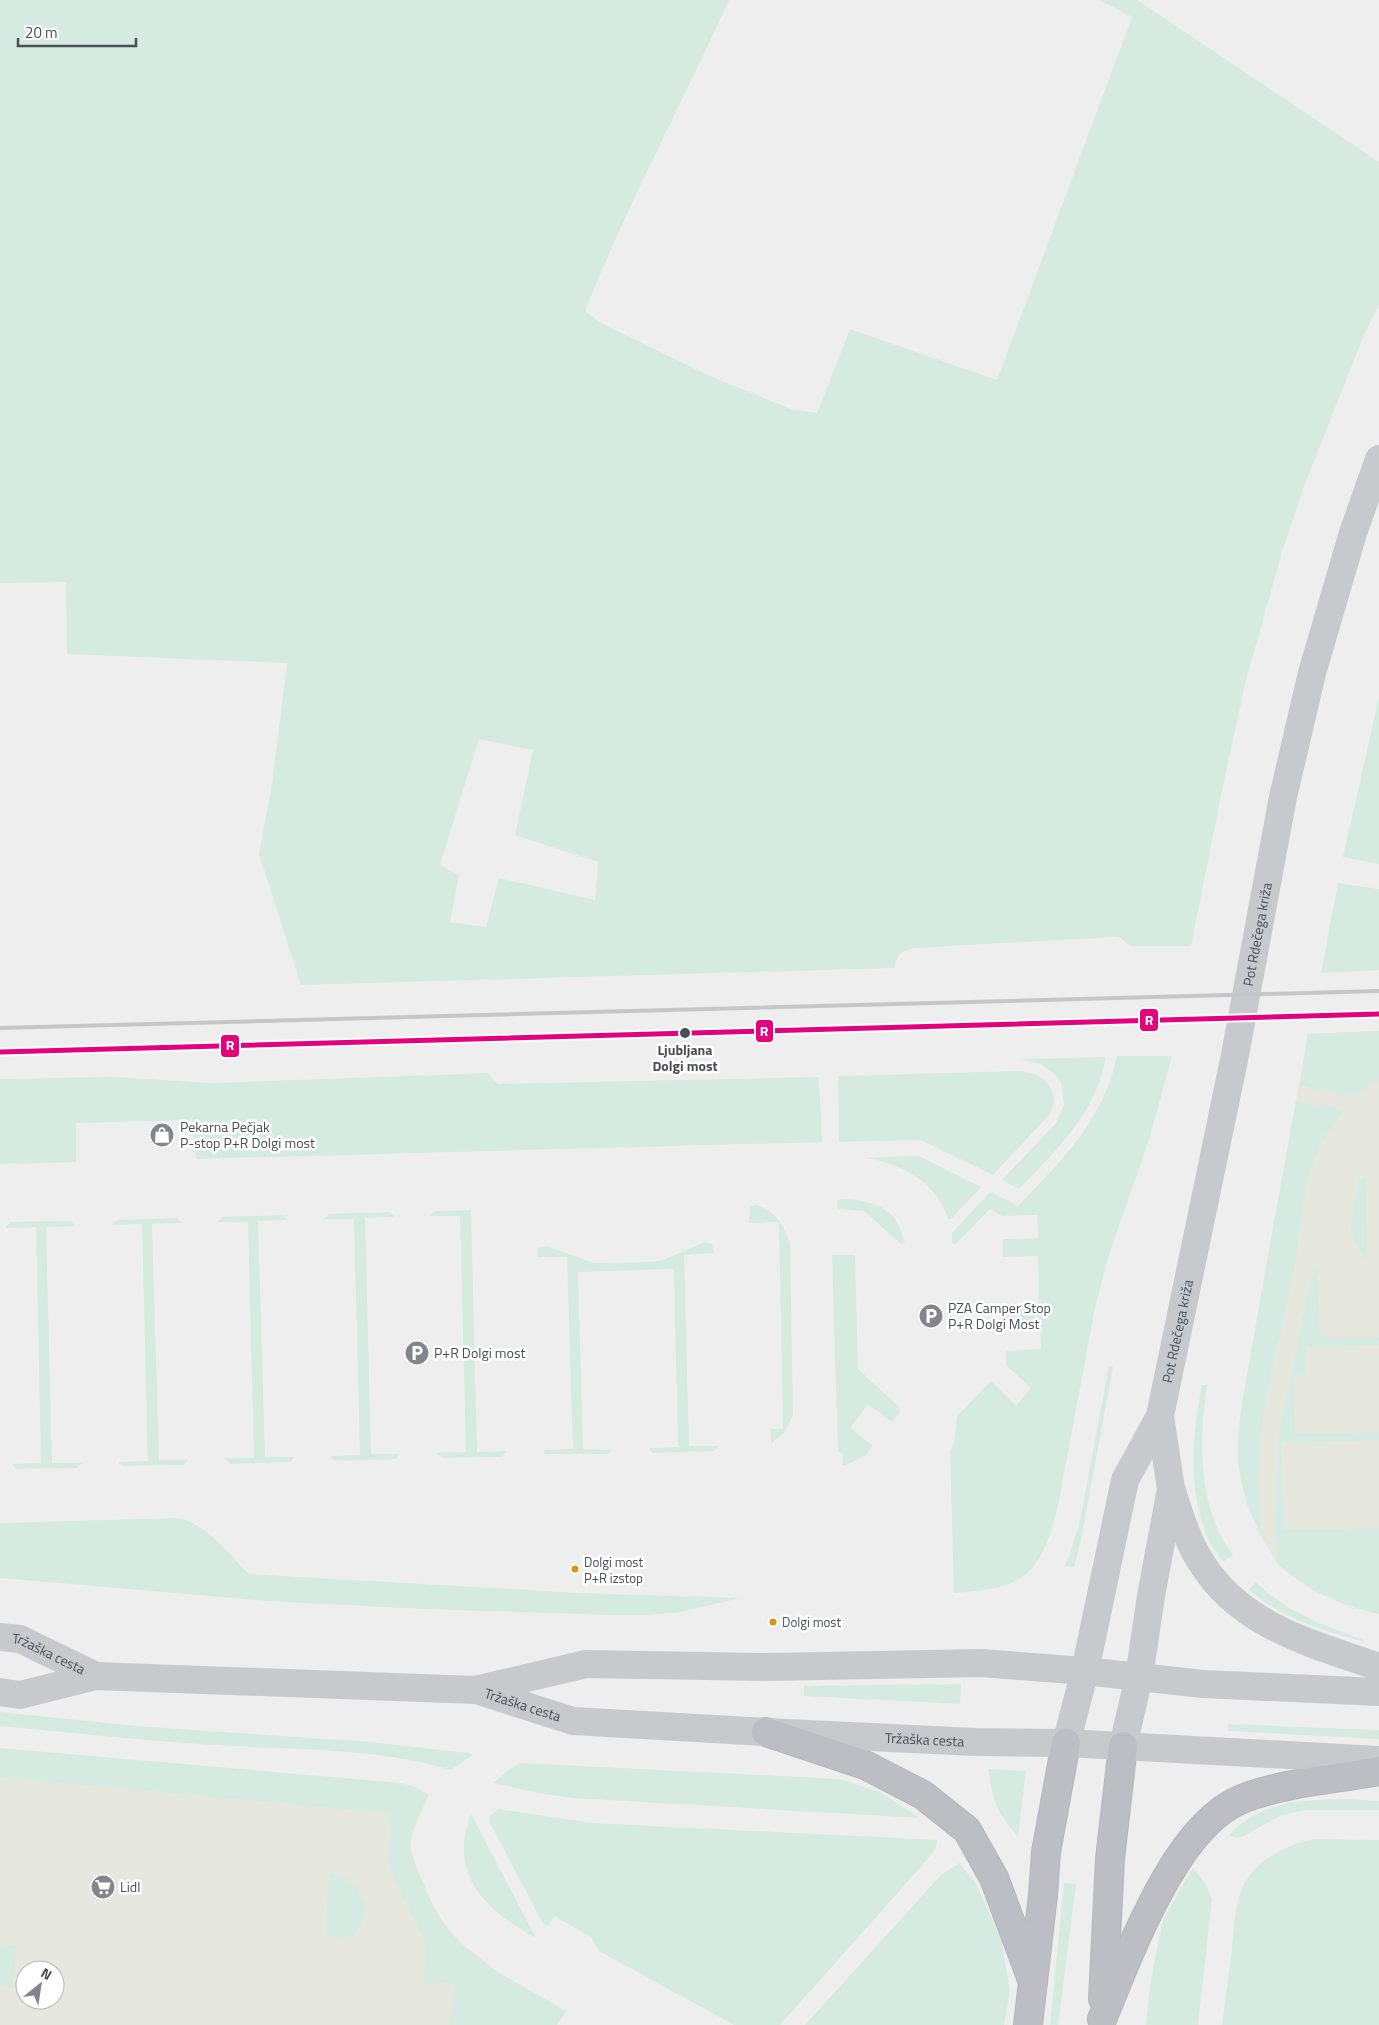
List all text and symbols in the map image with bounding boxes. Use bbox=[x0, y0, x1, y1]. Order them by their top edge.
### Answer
scale bar bbox=[18, 15, 135, 47]
text: 20 m bbox=[25, 21, 58, 44]
street label: Pot Rdečega križa bbox=[1237, 881, 1277, 988]
line badge: R bbox=[1139, 1008, 1159, 1032]
text: R bbox=[1145, 1009, 1154, 1030]
line badge: R bbox=[755, 1019, 774, 1043]
text: R bbox=[760, 1020, 769, 1041]
marker: Ljubljana Dolgi most bbox=[678, 1026, 692, 1040]
line badge: R bbox=[220, 1034, 240, 1058]
text: R bbox=[226, 1034, 235, 1055]
place label: Ljubljana Dolgi most bbox=[652, 1039, 718, 1076]
place label: Pekarna Pečjak P-stop P+R Dolgi most bbox=[180, 1116, 315, 1153]
shop icon: Pekarna Pečjak P-stop P+R Dolgi most bbox=[149, 1122, 175, 1148]
street label: Pot Rdečega križa bbox=[1156, 1278, 1198, 1385]
place label: PZA Camper Stop P+R Dolgi Most bbox=[948, 1297, 1051, 1334]
parking icon: PZA Camper Stop P+R Dolgi Most bbox=[918, 1303, 944, 1329]
parking icon: P+R Dolgi most bbox=[404, 1340, 430, 1366]
place label: P+R Dolgi most bbox=[434, 1342, 525, 1363]
place label: Dolgi most P+R izstop bbox=[584, 1552, 643, 1588]
marker: Dolgi most P+R izstop bbox=[570, 1564, 580, 1574]
place label: Dolgi most bbox=[782, 1612, 841, 1632]
marker: Dolgi most bbox=[768, 1617, 778, 1627]
street label: Tržaška cesta bbox=[11, 1627, 89, 1679]
street label: Tržaška cesta bbox=[482, 1682, 564, 1727]
street label: Tržaška cesta bbox=[885, 1727, 965, 1751]
supermarket icon: Lidl bbox=[90, 1874, 116, 1900]
place label: Lidl bbox=[120, 1876, 140, 1897]
north arrow bbox=[15, 1960, 65, 2010]
text: N bbox=[37, 1962, 56, 1985]

